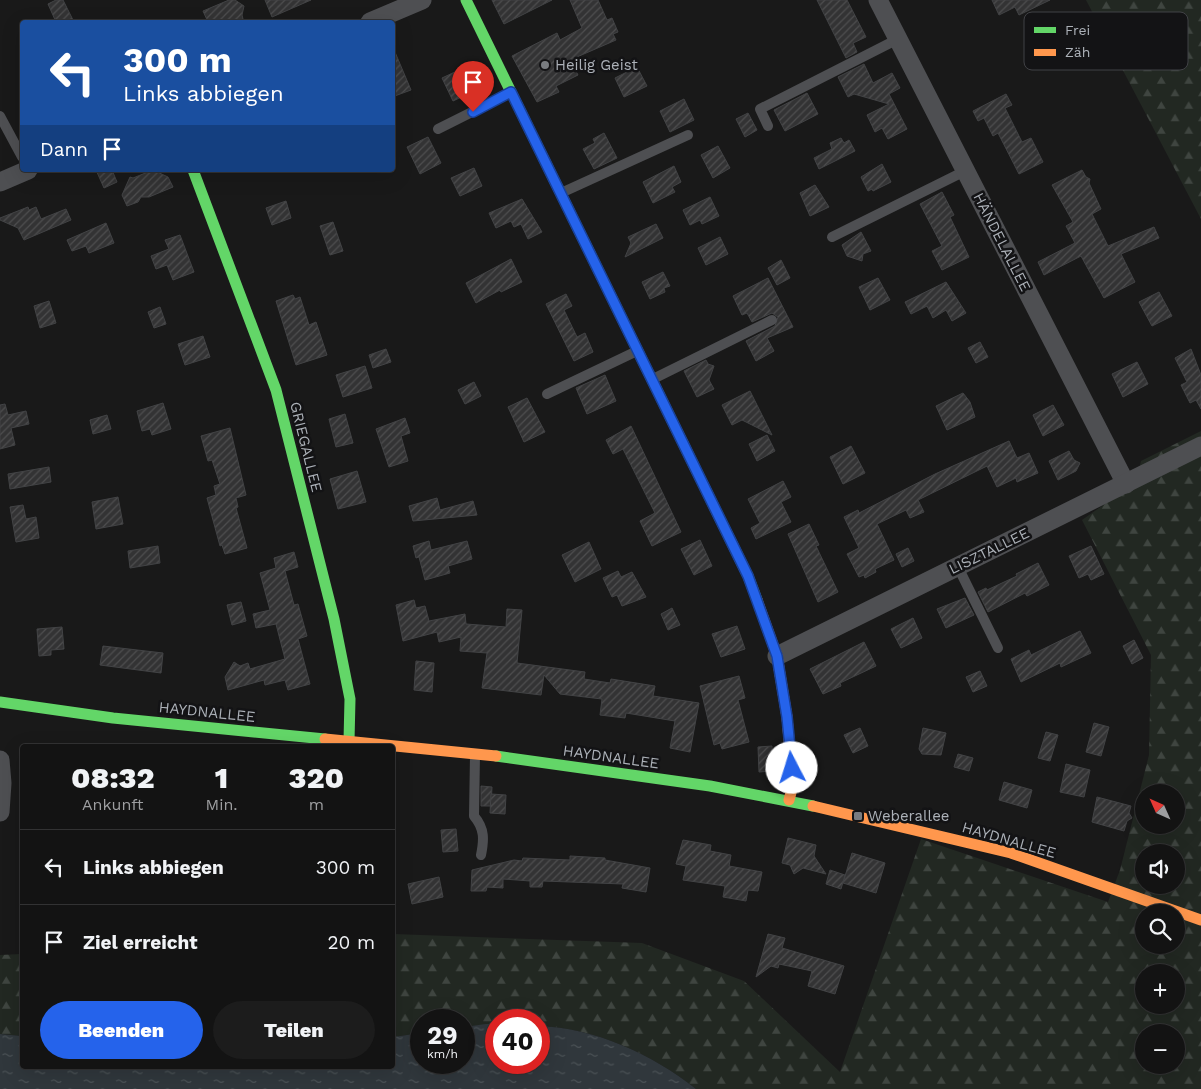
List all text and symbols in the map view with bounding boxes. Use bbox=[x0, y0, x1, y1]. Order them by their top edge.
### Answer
legend bbox=[1024, 12, 1188, 70]
text: Frei bbox=[1065, 22, 1090, 38]
text: 300 m bbox=[123, 39, 232, 81]
icon: left bbox=[40, 40, 105, 105]
text: Zäh bbox=[1065, 44, 1090, 60]
place label: Heilig Geist bbox=[555, 56, 639, 74]
marker: Heilig Geist bbox=[539, 59, 551, 71]
pin bbox=[452, 61, 494, 112]
icon: arrive bbox=[459, 68, 487, 96]
text: Links abbiegen bbox=[123, 81, 284, 106]
icon: arrive bbox=[98, 135, 126, 163]
text: Dann bbox=[40, 138, 88, 161]
street label: HÄNDELALLEE bbox=[969, 190, 1035, 294]
street label: GRIEGALLEE bbox=[286, 400, 326, 494]
street label: LISZTALLEE bbox=[946, 524, 1032, 578]
street label: HAYDNALLEE bbox=[158, 698, 256, 726]
street label: HAYDNALLEE bbox=[562, 741, 660, 773]
position arrow bbox=[765, 741, 817, 793]
text: 08:32 bbox=[71, 760, 155, 795]
text: 1 bbox=[215, 760, 228, 795]
text: 320 bbox=[289, 760, 344, 795]
north arrow bbox=[1135, 784, 1185, 834]
map controls bbox=[1135, 784, 1185, 1074]
text: Ankunft bbox=[82, 795, 143, 814]
text: Min. bbox=[205, 795, 238, 814]
text: m bbox=[309, 795, 324, 814]
place label: Weberallee bbox=[868, 807, 950, 825]
marker: Weberallee bbox=[852, 810, 864, 822]
street label: HAYDNALLEE bbox=[960, 818, 1058, 862]
button: sound bbox=[1135, 844, 1185, 894]
icon: left bbox=[40, 853, 68, 881]
text: Links abbiegen bbox=[83, 856, 224, 879]
text: 300 m bbox=[316, 856, 375, 879]
button: search bbox=[1135, 904, 1185, 954]
icon: arrive bbox=[40, 928, 68, 956]
text: Ziel erreicht bbox=[83, 931, 198, 954]
text: 20 m bbox=[328, 931, 375, 954]
button: + bbox=[1135, 964, 1185, 1014]
button: Beenden bbox=[40, 1001, 203, 1059]
button: Teilen bbox=[213, 1001, 375, 1059]
speed limit sign: 40 bbox=[485, 1009, 550, 1074]
text: 29 bbox=[427, 1021, 458, 1050]
button: − bbox=[1135, 1024, 1185, 1074]
text: km/h bbox=[427, 1047, 458, 1061]

